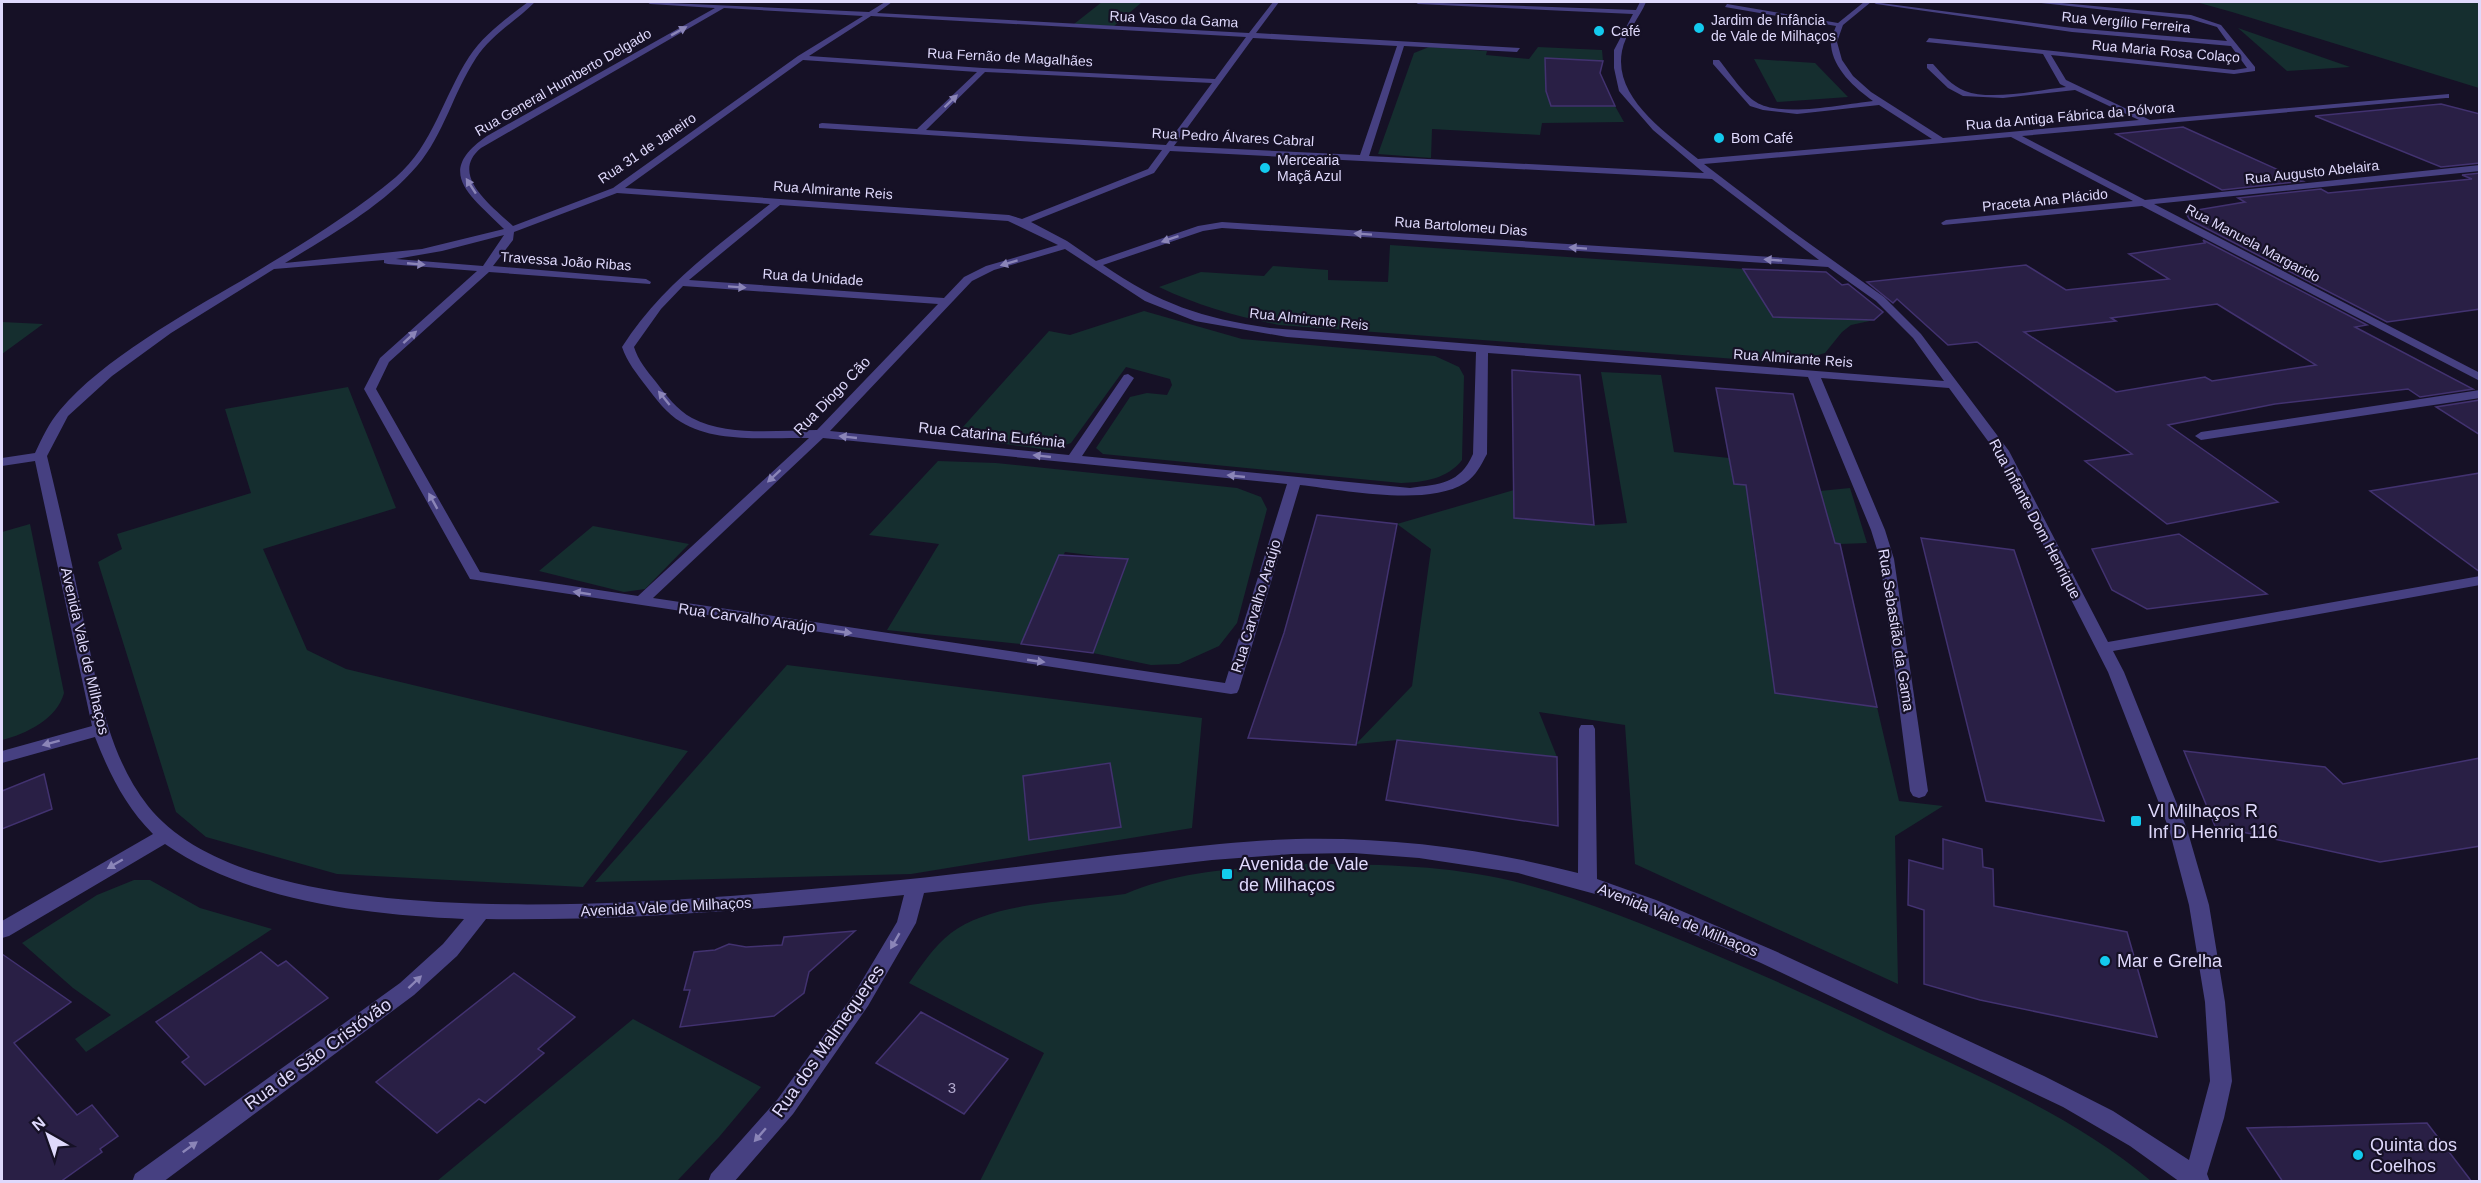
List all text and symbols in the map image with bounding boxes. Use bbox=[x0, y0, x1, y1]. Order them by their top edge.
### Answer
street label: Rua Vasco da Gama bbox=[1109, 8, 1239, 30]
street label: Rua Vergílio Ferreira bbox=[2061, 8, 2191, 36]
place label: Jardim de Infância de Vale de Milhaços bbox=[1711, 12, 1836, 44]
marker: Jardim de Infância de Vale de Milhaços bbox=[1692, 21, 1706, 35]
place label: Café bbox=[1611, 23, 1641, 39]
marker: Café bbox=[1592, 24, 1606, 38]
street label: Rua General Humberto Delgado bbox=[472, 25, 654, 139]
one-way arrow bbox=[671, 26, 688, 36]
street label: Rua Maria Rosa Colaço bbox=[2091, 37, 2241, 65]
street label: Rua Fernão de Magalhães bbox=[927, 45, 1093, 69]
one-way arrow bbox=[944, 95, 958, 109]
street label: Rua da Antiga Fábrica da Pólvora bbox=[1965, 99, 2175, 133]
street label: Rua 31 de Janeiro bbox=[595, 109, 699, 187]
street label: Rua Pedro Álvares Cabral bbox=[1151, 125, 1315, 149]
place label: Bom Café bbox=[1731, 130, 1793, 146]
marker: Bom Café bbox=[1712, 131, 1726, 145]
place label: Mercearia Maçã Azul bbox=[1277, 152, 1342, 184]
street label: Rua Augusto Abelaira bbox=[2244, 157, 2380, 187]
marker: Mercearia Maçã Azul bbox=[1258, 161, 1272, 175]
one-way arrow bbox=[466, 178, 477, 194]
street label: Rua Almirante Reis bbox=[773, 178, 893, 202]
street label: Praceta Ana Plácido bbox=[1981, 185, 2109, 215]
street label: Rua Manuela Margarido bbox=[2183, 201, 2323, 285]
street label: Rua Bartolomeu Dias bbox=[1394, 213, 1528, 239]
one-way arrow bbox=[1353, 229, 1372, 238]
one-way arrow bbox=[1161, 234, 1179, 244]
one-way arrow bbox=[1569, 243, 1588, 252]
street label: Travessa João Ribas bbox=[500, 248, 632, 274]
one-way arrow bbox=[1763, 256, 1782, 265]
one-way arrow bbox=[407, 259, 426, 269]
one-way arrow bbox=[1000, 259, 1018, 268]
street label: Rua da Unidade bbox=[762, 265, 864, 289]
one-way arrow bbox=[728, 283, 747, 292]
street label: Rua Almirante Reis bbox=[1249, 305, 1369, 333]
one-way arrow bbox=[402, 330, 417, 344]
street label: Rua Almirante Reis bbox=[1733, 346, 1853, 370]
street label: Rua Diogo Cão bbox=[790, 353, 873, 438]
one-way arrow bbox=[659, 391, 671, 406]
street label: Rua Catarina Eufémia bbox=[918, 418, 1067, 451]
one-way arrow bbox=[839, 432, 858, 441]
street label: Rua Infante Dom Henrique bbox=[1986, 436, 2085, 602]
one-way arrow bbox=[1033, 451, 1052, 461]
one-way arrow bbox=[767, 469, 782, 483]
one-way arrow bbox=[1227, 471, 1246, 480]
one-way arrow bbox=[428, 493, 438, 510]
street label: Rua Carvalho Araújo bbox=[1227, 537, 1284, 675]
street label: Rua Sebastião da Gama bbox=[1875, 547, 1918, 713]
street label: Avenida Vale de Milhaços bbox=[58, 566, 113, 736]
one-way arrow bbox=[573, 589, 592, 598]
street label: Rua Carvalho Araújo bbox=[677, 599, 817, 636]
one-way arrow bbox=[834, 628, 853, 637]
one-way arrow bbox=[1027, 656, 1046, 665]
one-way arrow bbox=[42, 739, 60, 748]
place label: Vl Milhaços R Inf D Henriq 116 bbox=[2148, 801, 2278, 842]
marker: Vl Milhaços R Inf D Henriq 116 bbox=[2129, 814, 2143, 828]
place label: Avenida de Vale de Milhaços bbox=[1239, 854, 1368, 895]
one-way arrow bbox=[107, 859, 123, 870]
marker: Avenida de Vale de Milhaços bbox=[1220, 867, 1234, 881]
street label: Avenida Vale de Milhaços bbox=[1596, 880, 1761, 959]
street label: Avenida Vale de Milhaços bbox=[580, 894, 752, 919]
one-way arrow bbox=[890, 933, 901, 949]
place label: Mar e Grelha bbox=[2117, 951, 2223, 971]
marker: Mar e Grelha bbox=[2098, 954, 2112, 968]
street label: Rua dos Malmequeres bbox=[768, 961, 888, 1121]
one-way arrow bbox=[407, 976, 422, 989]
street label: Rua de São Cristóvão bbox=[241, 994, 395, 1114]
house number: 3 bbox=[948, 1079, 956, 1096]
north arrow bbox=[18, 1105, 78, 1165]
text: N bbox=[29, 1114, 49, 1134]
one-way arrow bbox=[754, 1127, 767, 1142]
place label: Quinta dos Coelhos bbox=[2370, 1135, 2457, 1176]
one-way arrow bbox=[182, 1141, 198, 1153]
marker: Quinta dos Coelhos bbox=[2351, 1148, 2365, 1162]

